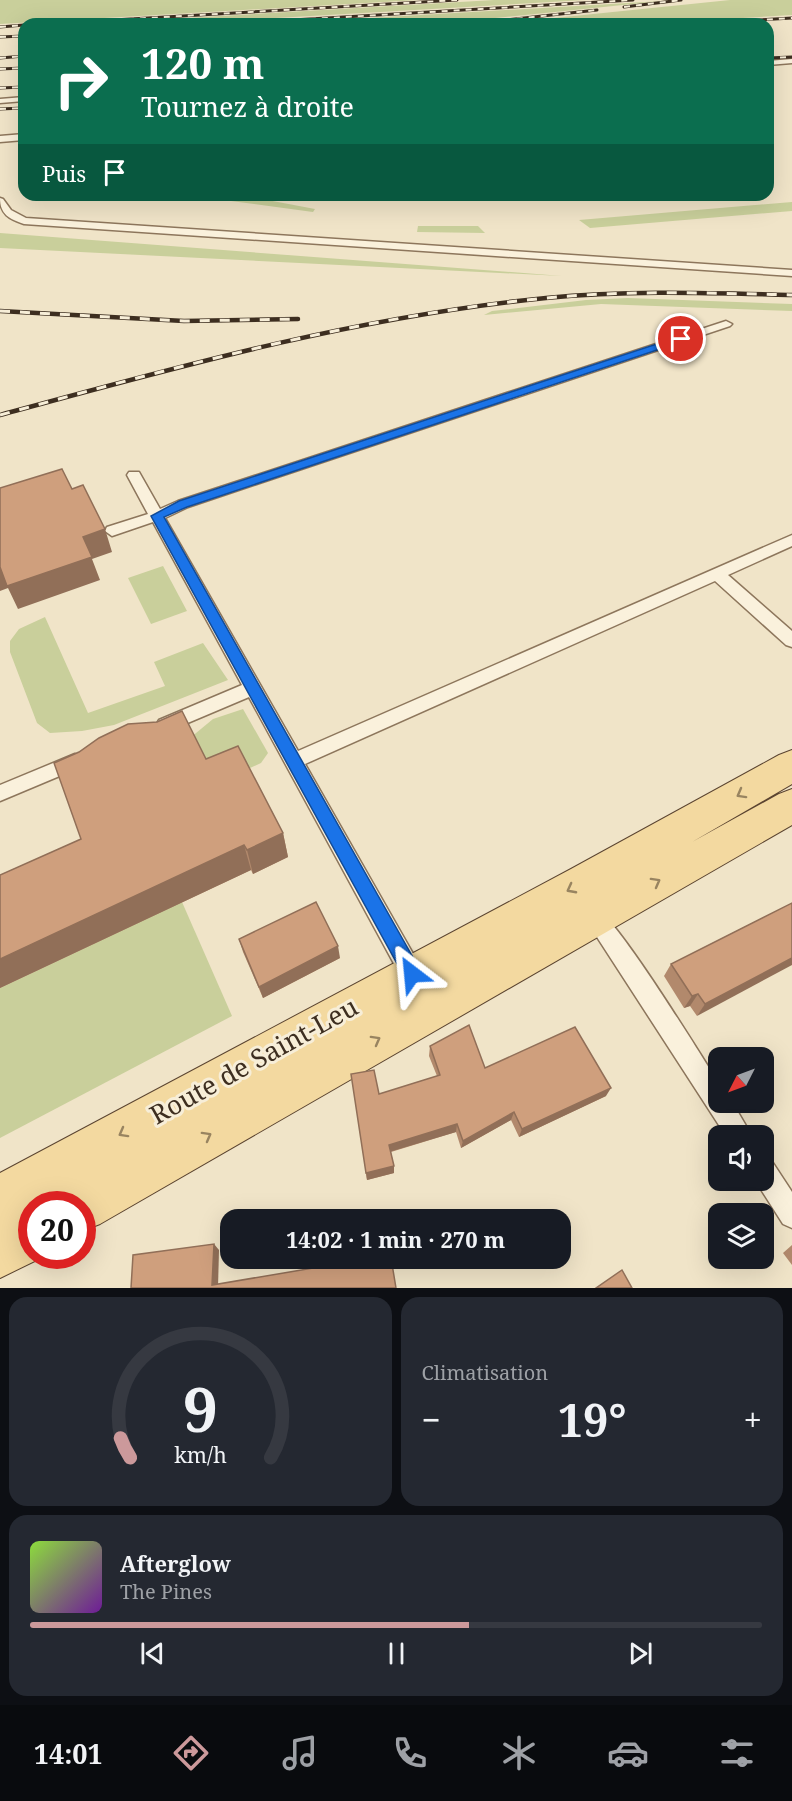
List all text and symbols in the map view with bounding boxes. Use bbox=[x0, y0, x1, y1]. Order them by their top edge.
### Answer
text: 120 m bbox=[141, 34, 265, 91]
icon: right bbox=[42, 42, 120, 120]
text: Tournez à droite bbox=[141, 88, 354, 125]
icon: arrive bbox=[98, 156, 131, 189]
text: Puis bbox=[42, 158, 86, 188]
pin bbox=[655, 313, 706, 364]
icon: arrive bbox=[664, 322, 697, 355]
one-way arrow bbox=[737, 787, 747, 798]
one-way arrow bbox=[650, 878, 660, 889]
one-way arrow bbox=[567, 882, 577, 893]
position arrow bbox=[380, 942, 444, 1006]
street label: Route de Saint-Leu bbox=[143, 988, 364, 1132]
one-way arrow bbox=[370, 1035, 380, 1047]
north arrow bbox=[708, 1047, 774, 1113]
map controls bbox=[708, 1047, 774, 1269]
button: sound bbox=[708, 1125, 774, 1191]
one-way arrow bbox=[118, 1126, 129, 1137]
one-way arrow bbox=[200, 1131, 211, 1143]
speed limit sign: 20 bbox=[18, 1191, 96, 1269]
button: layers bbox=[708, 1203, 774, 1269]
text: 14:02 · 1 min · 270 m bbox=[286, 1224, 505, 1254]
text: Climatisation bbox=[422, 1359, 548, 1386]
text: 9 bbox=[183, 1365, 218, 1450]
text: 19° bbox=[558, 1389, 627, 1450]
text: − bbox=[422, 1397, 441, 1442]
text: + bbox=[744, 1397, 762, 1442]
text: km/h bbox=[174, 1441, 227, 1470]
text: Afterglow bbox=[120, 1548, 231, 1578]
text: The Pines bbox=[120, 1578, 212, 1605]
icon: previous bbox=[136, 1637, 169, 1670]
icon: pause bbox=[380, 1637, 413, 1670]
icon: next bbox=[624, 1637, 657, 1670]
icon: directions bbox=[170, 1732, 212, 1774]
icon: music bbox=[279, 1732, 321, 1774]
icon: phone bbox=[389, 1732, 431, 1774]
icon: climate bbox=[498, 1732, 540, 1774]
icon: car bbox=[607, 1732, 649, 1774]
icon: filters bbox=[716, 1732, 758, 1774]
text: 14:01 bbox=[34, 1735, 103, 1772]

